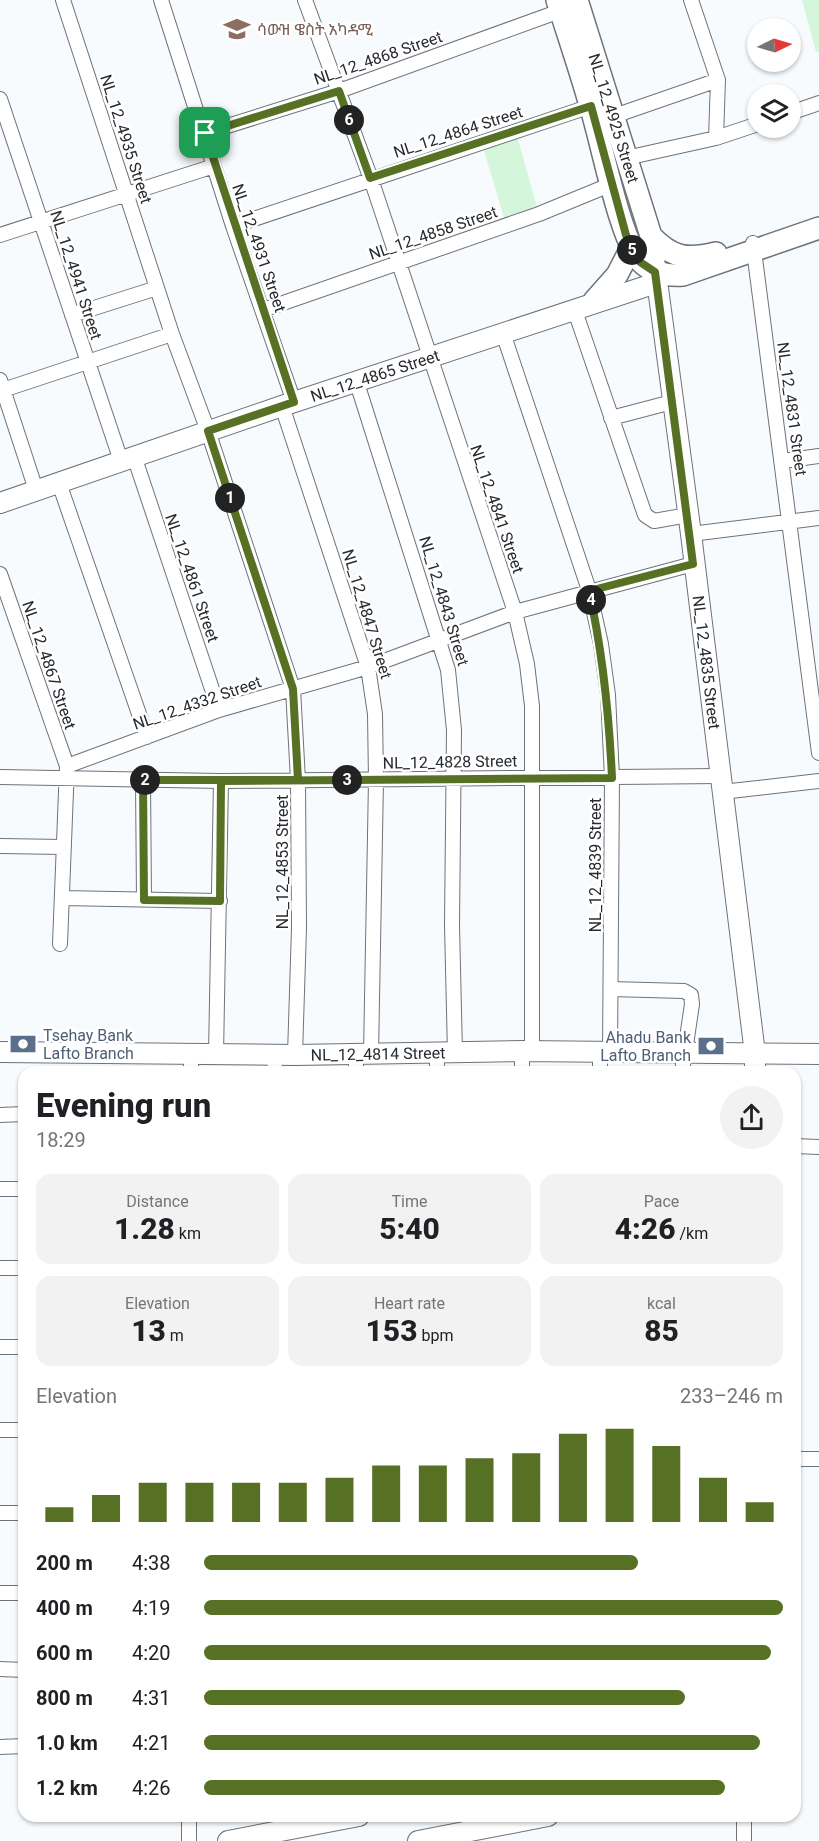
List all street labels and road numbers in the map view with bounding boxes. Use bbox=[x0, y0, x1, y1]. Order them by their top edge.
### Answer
street label: NL_12_4868 Street bbox=[311, 27, 445, 89]
street label: NL_12_4925 Street bbox=[585, 51, 643, 185]
street label: NL_12_4935 Street bbox=[96, 72, 156, 206]
street label: NL_12_4864 Street bbox=[391, 102, 525, 162]
street label: NL_12_4931 Street bbox=[228, 181, 290, 315]
street label: NL_12_4858 Street bbox=[366, 202, 500, 264]
street label: NL_12_4941 Street bbox=[46, 208, 106, 342]
street label: NL_12_4831 Street bbox=[773, 341, 811, 477]
street label: NL_12_4865 Street bbox=[308, 345, 442, 406]
street label: NL_12_4841 Street bbox=[466, 442, 528, 576]
street label: NL_12_4861 Street bbox=[161, 511, 223, 645]
street label: NL_12_4843 Street bbox=[415, 534, 473, 668]
street label: NL_12_4847 Street bbox=[338, 547, 396, 681]
street label: NL_12_4835 Street bbox=[689, 594, 724, 730]
street label: NL_12_4867 Street bbox=[18, 598, 80, 732]
street label: NL_12_4332 Street bbox=[130, 672, 264, 734]
street label: NL_12_4828 Street bbox=[383, 751, 517, 773]
street label: NL_12_4853 Street bbox=[273, 795, 292, 929]
street label: NL_12_4839 Street bbox=[586, 798, 605, 932]
street label: NL_12_4814 Street bbox=[310, 1043, 445, 1064]

